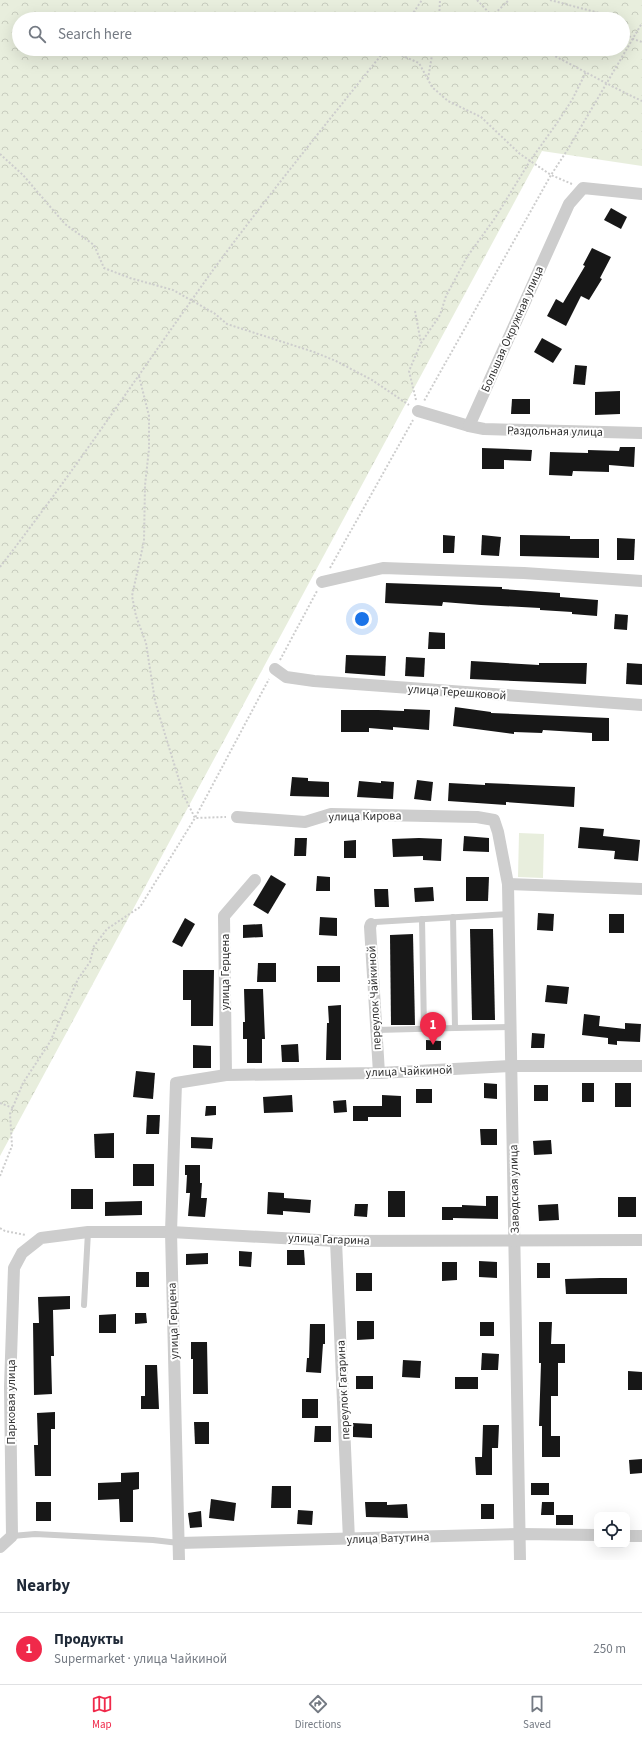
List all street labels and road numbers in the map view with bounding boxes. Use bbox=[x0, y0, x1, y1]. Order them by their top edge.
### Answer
street label: Большая Окружная улица bbox=[477, 263, 548, 395]
street label: Раздольная улица bbox=[507, 422, 603, 441]
street label: улица Терешковой bbox=[407, 681, 507, 704]
street label: улица Кирова bbox=[328, 807, 402, 826]
street label: улица Герцена bbox=[217, 934, 234, 1010]
street label: переулок Чайкиной bbox=[363, 945, 386, 1051]
street label: улица Чайкиной bbox=[365, 1061, 453, 1082]
street label: Заводская улица bbox=[505, 1144, 524, 1234]
street label: улица Гагарина bbox=[288, 1230, 370, 1249]
street label: улица Герцена bbox=[164, 1282, 183, 1360]
street label: переулок Гагарина bbox=[332, 1340, 355, 1440]
street label: Парковая улица bbox=[3, 1360, 20, 1444]
street label: улица Ватутина bbox=[346, 1529, 430, 1548]

